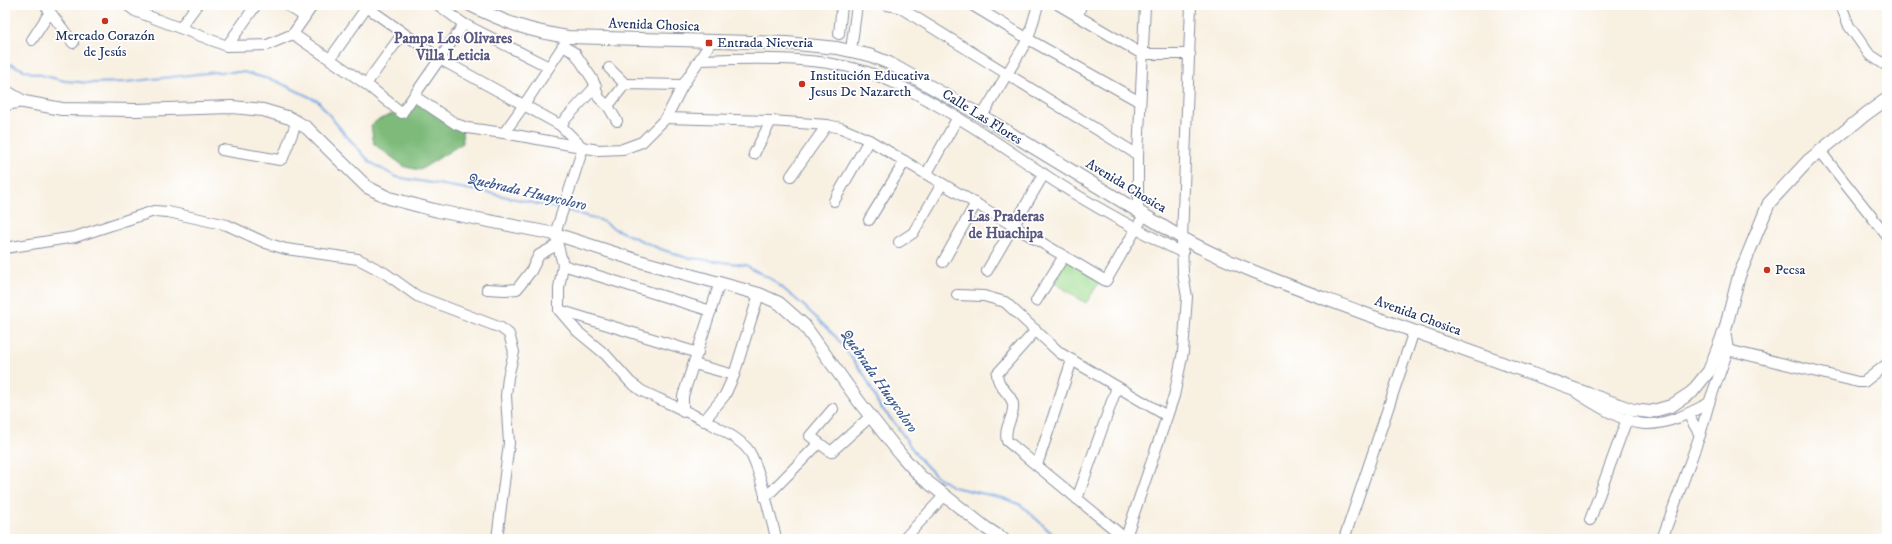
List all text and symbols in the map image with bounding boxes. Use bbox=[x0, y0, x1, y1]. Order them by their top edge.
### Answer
street label: Avenida Chosica bbox=[608, 14, 700, 36]
marker: Mercado Corazón de Jesús bbox=[100, 16, 110, 26]
place label: Mercado Corazón de Jesús bbox=[55, 27, 156, 61]
district label: Pampa Los Olivares Villa Leticia bbox=[394, 29, 512, 65]
place label: Entrada Nieveria bbox=[717, 34, 813, 52]
marker: Entrada Nieveria bbox=[704, 38, 714, 48]
place label: Institución Educativa Jesus De Nazareth bbox=[808, 67, 930, 101]
marker: Institución Educativa Jesus De Nazareth bbox=[797, 79, 807, 89]
street label: Calle Las Flores bbox=[939, 85, 1026, 149]
street label: Avenida Chosica bbox=[1082, 155, 1170, 217]
water label: Quebrada Huaycoloro bbox=[465, 169, 589, 215]
district label: Las Praderas de Huachipa bbox=[968, 207, 1044, 243]
place label: Pecsa bbox=[1775, 261, 1805, 279]
marker: Pecsa bbox=[1762, 265, 1772, 275]
street label: Avenida Chosica bbox=[1372, 292, 1464, 340]
water label: Quebrada Huaycoloro bbox=[836, 325, 922, 437]

